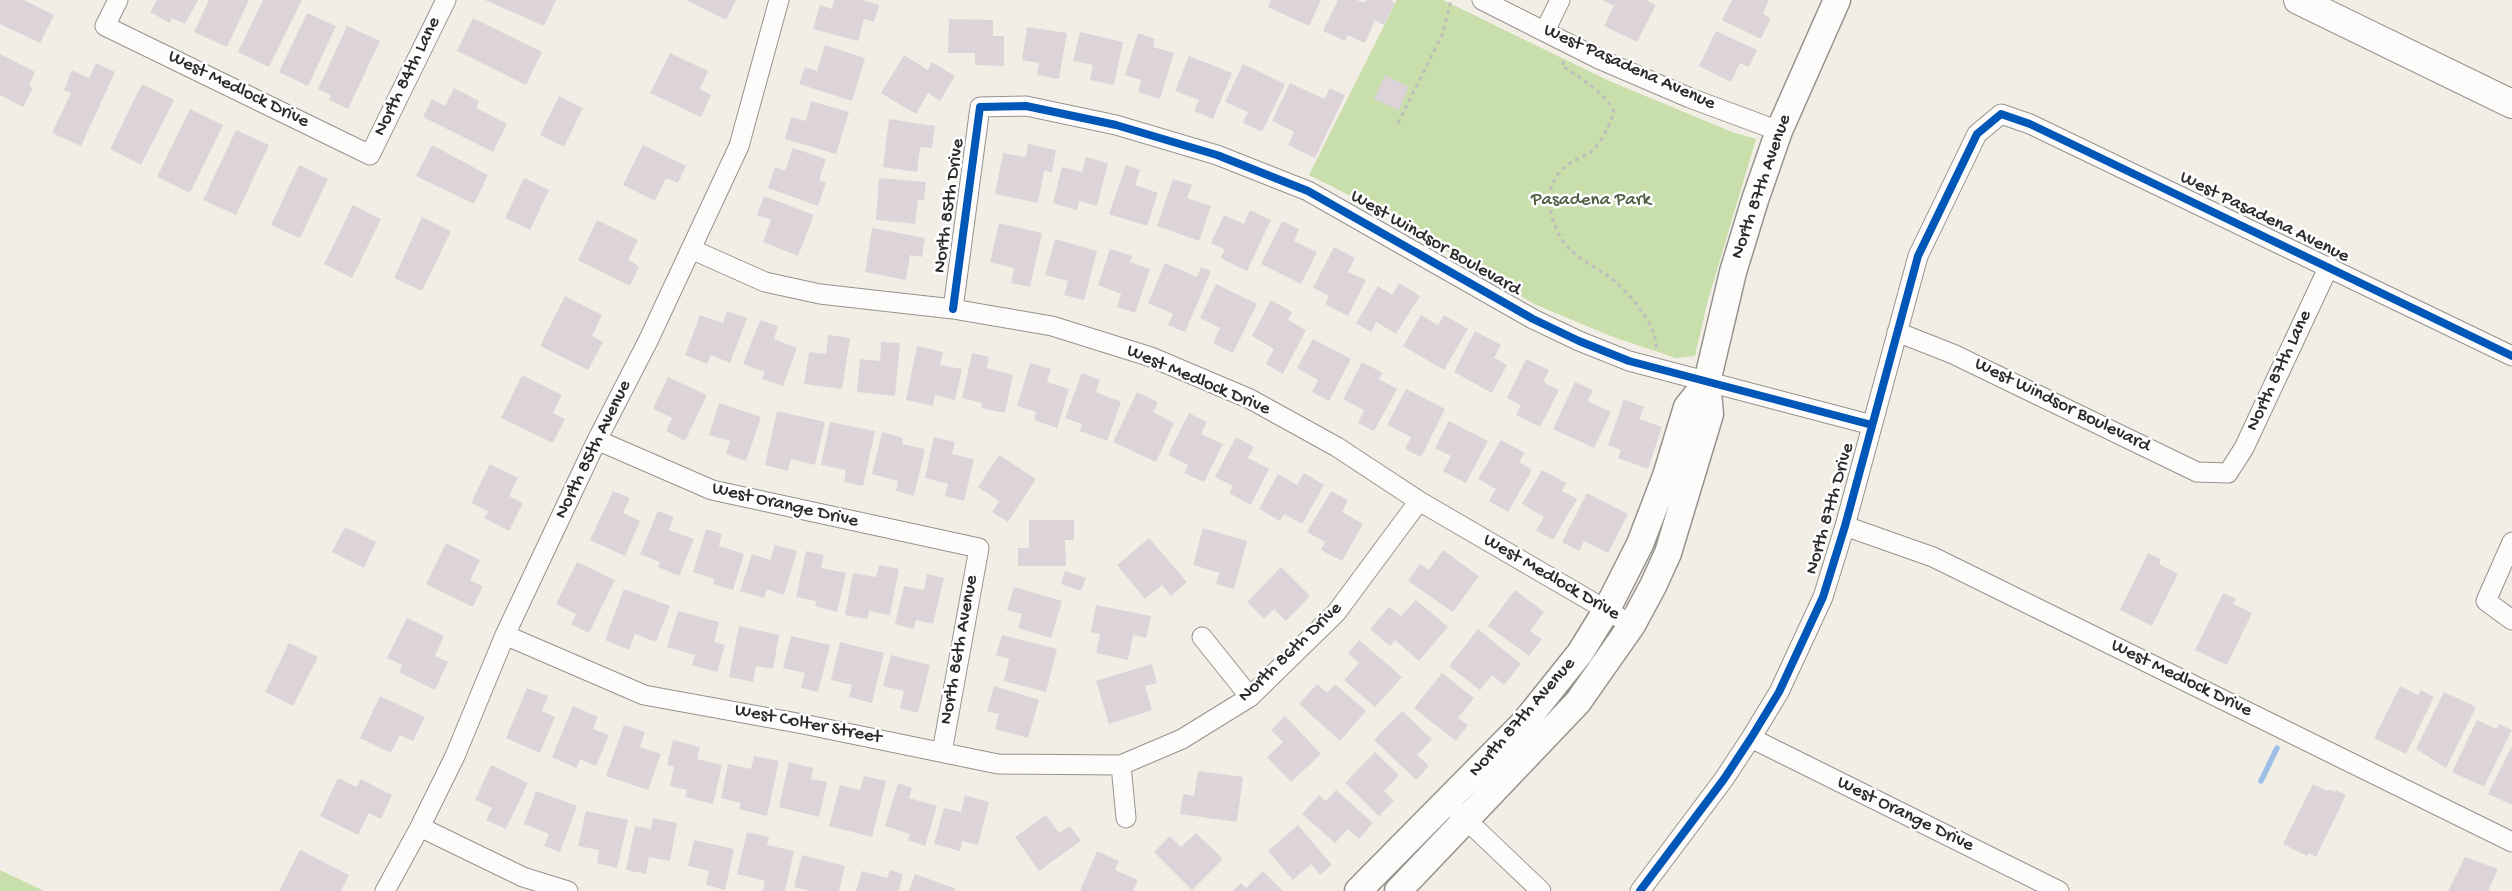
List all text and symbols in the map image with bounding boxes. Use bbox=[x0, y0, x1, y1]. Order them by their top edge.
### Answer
street label: North 84th Lane bbox=[369, 14, 447, 140]
street label: West Pasadena Avenue bbox=[1539, 20, 1719, 116]
street label: West Medlock Drive bbox=[164, 46, 312, 134]
street label: North 87th Avenue bbox=[1727, 112, 1797, 262]
street label: North 85th Drive bbox=[929, 137, 971, 275]
street label: West Pasadena Avenue bbox=[2175, 167, 2353, 269]
street label: West Windsor Boulevard bbox=[1346, 186, 1524, 302]
park label: Pasadena Park bbox=[1531, 190, 1651, 212]
street label: North 87th Lane bbox=[2242, 307, 2318, 435]
street label: West Medlock Drive bbox=[1123, 340, 1273, 422]
street label: West Windsor Boulevard bbox=[1970, 353, 2154, 459]
street label: North 85th Avenue bbox=[551, 377, 637, 523]
street label: North 87th Drive bbox=[1801, 441, 1861, 577]
street label: West Orange Drive bbox=[710, 478, 860, 534]
street label: West Medlock Drive bbox=[1479, 530, 1623, 626]
street label: North 86th Avenue bbox=[936, 574, 984, 726]
street label: North 86th Drive bbox=[1234, 598, 1348, 708]
street label: West Medlock Drive bbox=[2107, 635, 2255, 723]
street label: North 87th Avenue bbox=[1465, 653, 1581, 783]
street label: West Colter Street bbox=[733, 700, 883, 750]
street label: West Orange Drive bbox=[1833, 772, 1977, 858]

